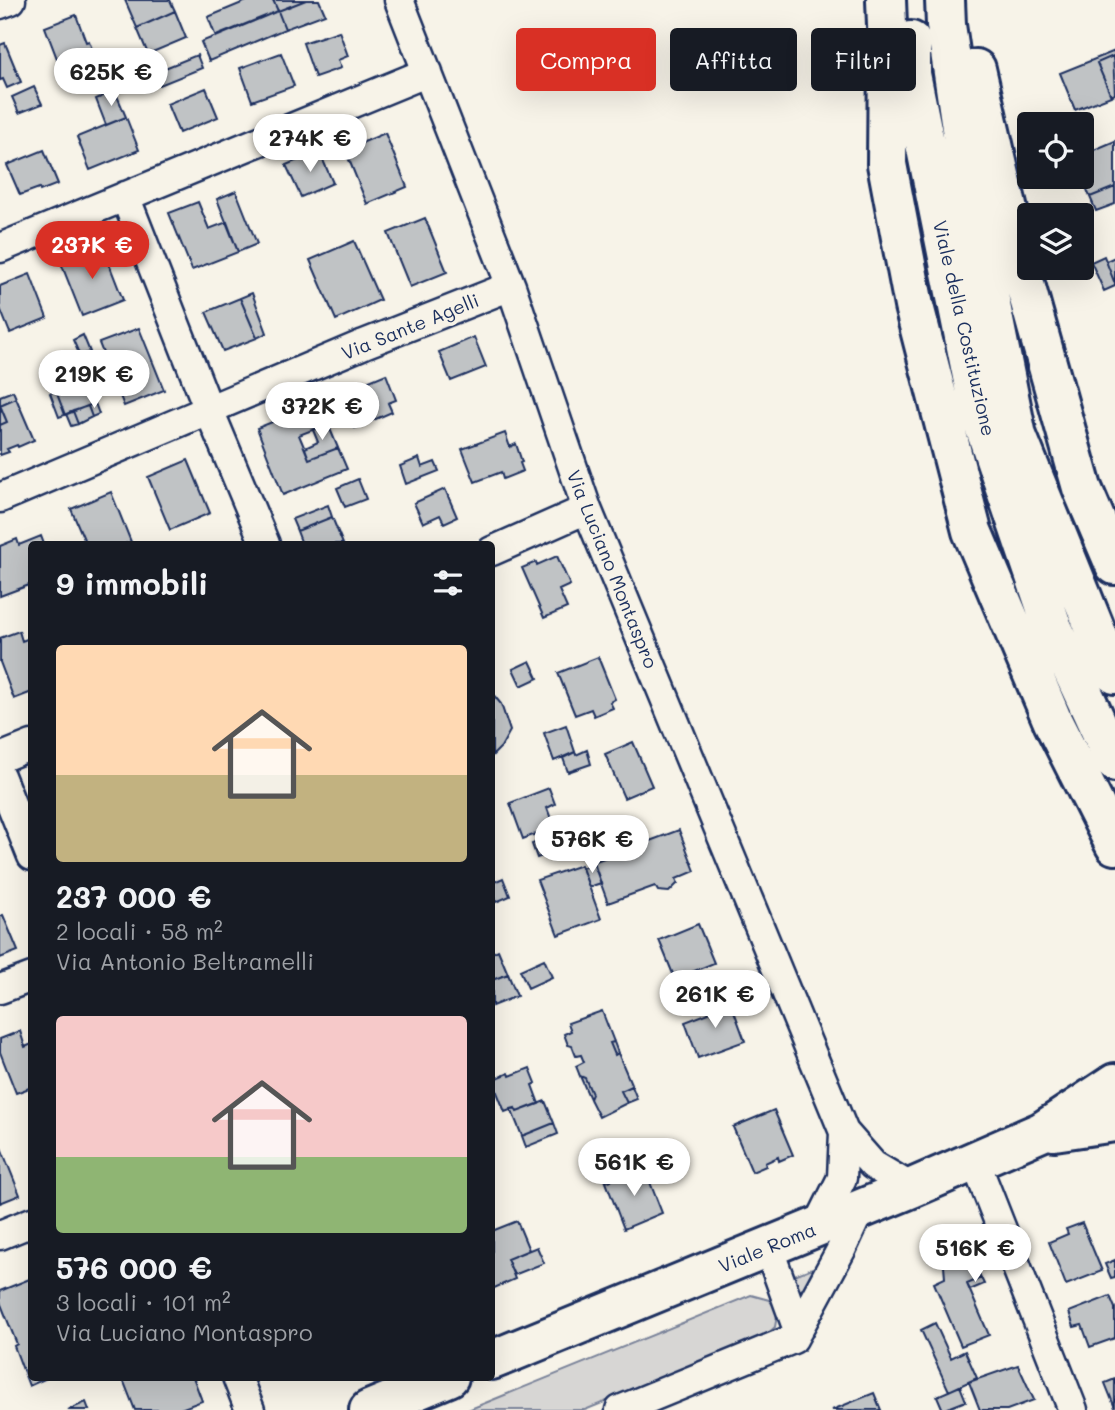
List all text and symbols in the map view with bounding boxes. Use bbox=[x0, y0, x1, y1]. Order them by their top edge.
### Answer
chip: Compra bbox=[516, 28, 656, 91]
chip: Affitta bbox=[670, 28, 797, 91]
chip: Filtri bbox=[811, 28, 916, 91]
pin: 625K € bbox=[54, 48, 168, 108]
text: 625K € bbox=[70, 56, 152, 86]
map controls bbox=[1017, 112, 1094, 280]
button: locate bbox=[1017, 112, 1094, 189]
pin: 274K € bbox=[253, 114, 367, 174]
text: 274K € bbox=[269, 122, 351, 152]
button: layers bbox=[1017, 203, 1094, 280]
street label: Viale della Costituzione bbox=[928, 218, 1002, 438]
pin: 237K € bbox=[35, 222, 149, 281]
text: 237K € bbox=[51, 229, 133, 259]
street label: Via Sante Agelli bbox=[337, 287, 483, 365]
pin: 219K € bbox=[37, 350, 151, 410]
text: 219K € bbox=[55, 358, 133, 388]
pin: 372K € bbox=[265, 382, 379, 442]
text: 372K € bbox=[281, 390, 363, 420]
street label: Via Luciano Montaspro bbox=[562, 466, 664, 672]
text: 9 immobili bbox=[56, 563, 208, 603]
icon: filters bbox=[429, 564, 467, 602]
icon: home bbox=[199, 691, 325, 817]
pin: 576K € bbox=[535, 816, 649, 875]
text: 576K € bbox=[551, 823, 633, 853]
text: 237 000 € bbox=[56, 876, 211, 916]
text: 2 locali · 58 m² bbox=[56, 916, 223, 946]
text: Via Antonio Beltramelli bbox=[56, 946, 314, 976]
pin: 261K € bbox=[658, 970, 772, 1030]
text: 261K € bbox=[675, 978, 755, 1008]
icon: home bbox=[199, 1062, 325, 1188]
pin: 561K € bbox=[577, 1138, 691, 1198]
text: 561K € bbox=[594, 1146, 674, 1176]
street label: Viale Roma bbox=[715, 1216, 819, 1278]
pin: 516K € bbox=[918, 1224, 1032, 1284]
text: 516K € bbox=[935, 1232, 1015, 1262]
text: 576 000 € bbox=[56, 1247, 212, 1287]
text: 3 locali · 101 m² bbox=[56, 1287, 231, 1317]
text: Via Luciano Montaspro bbox=[56, 1317, 313, 1347]

